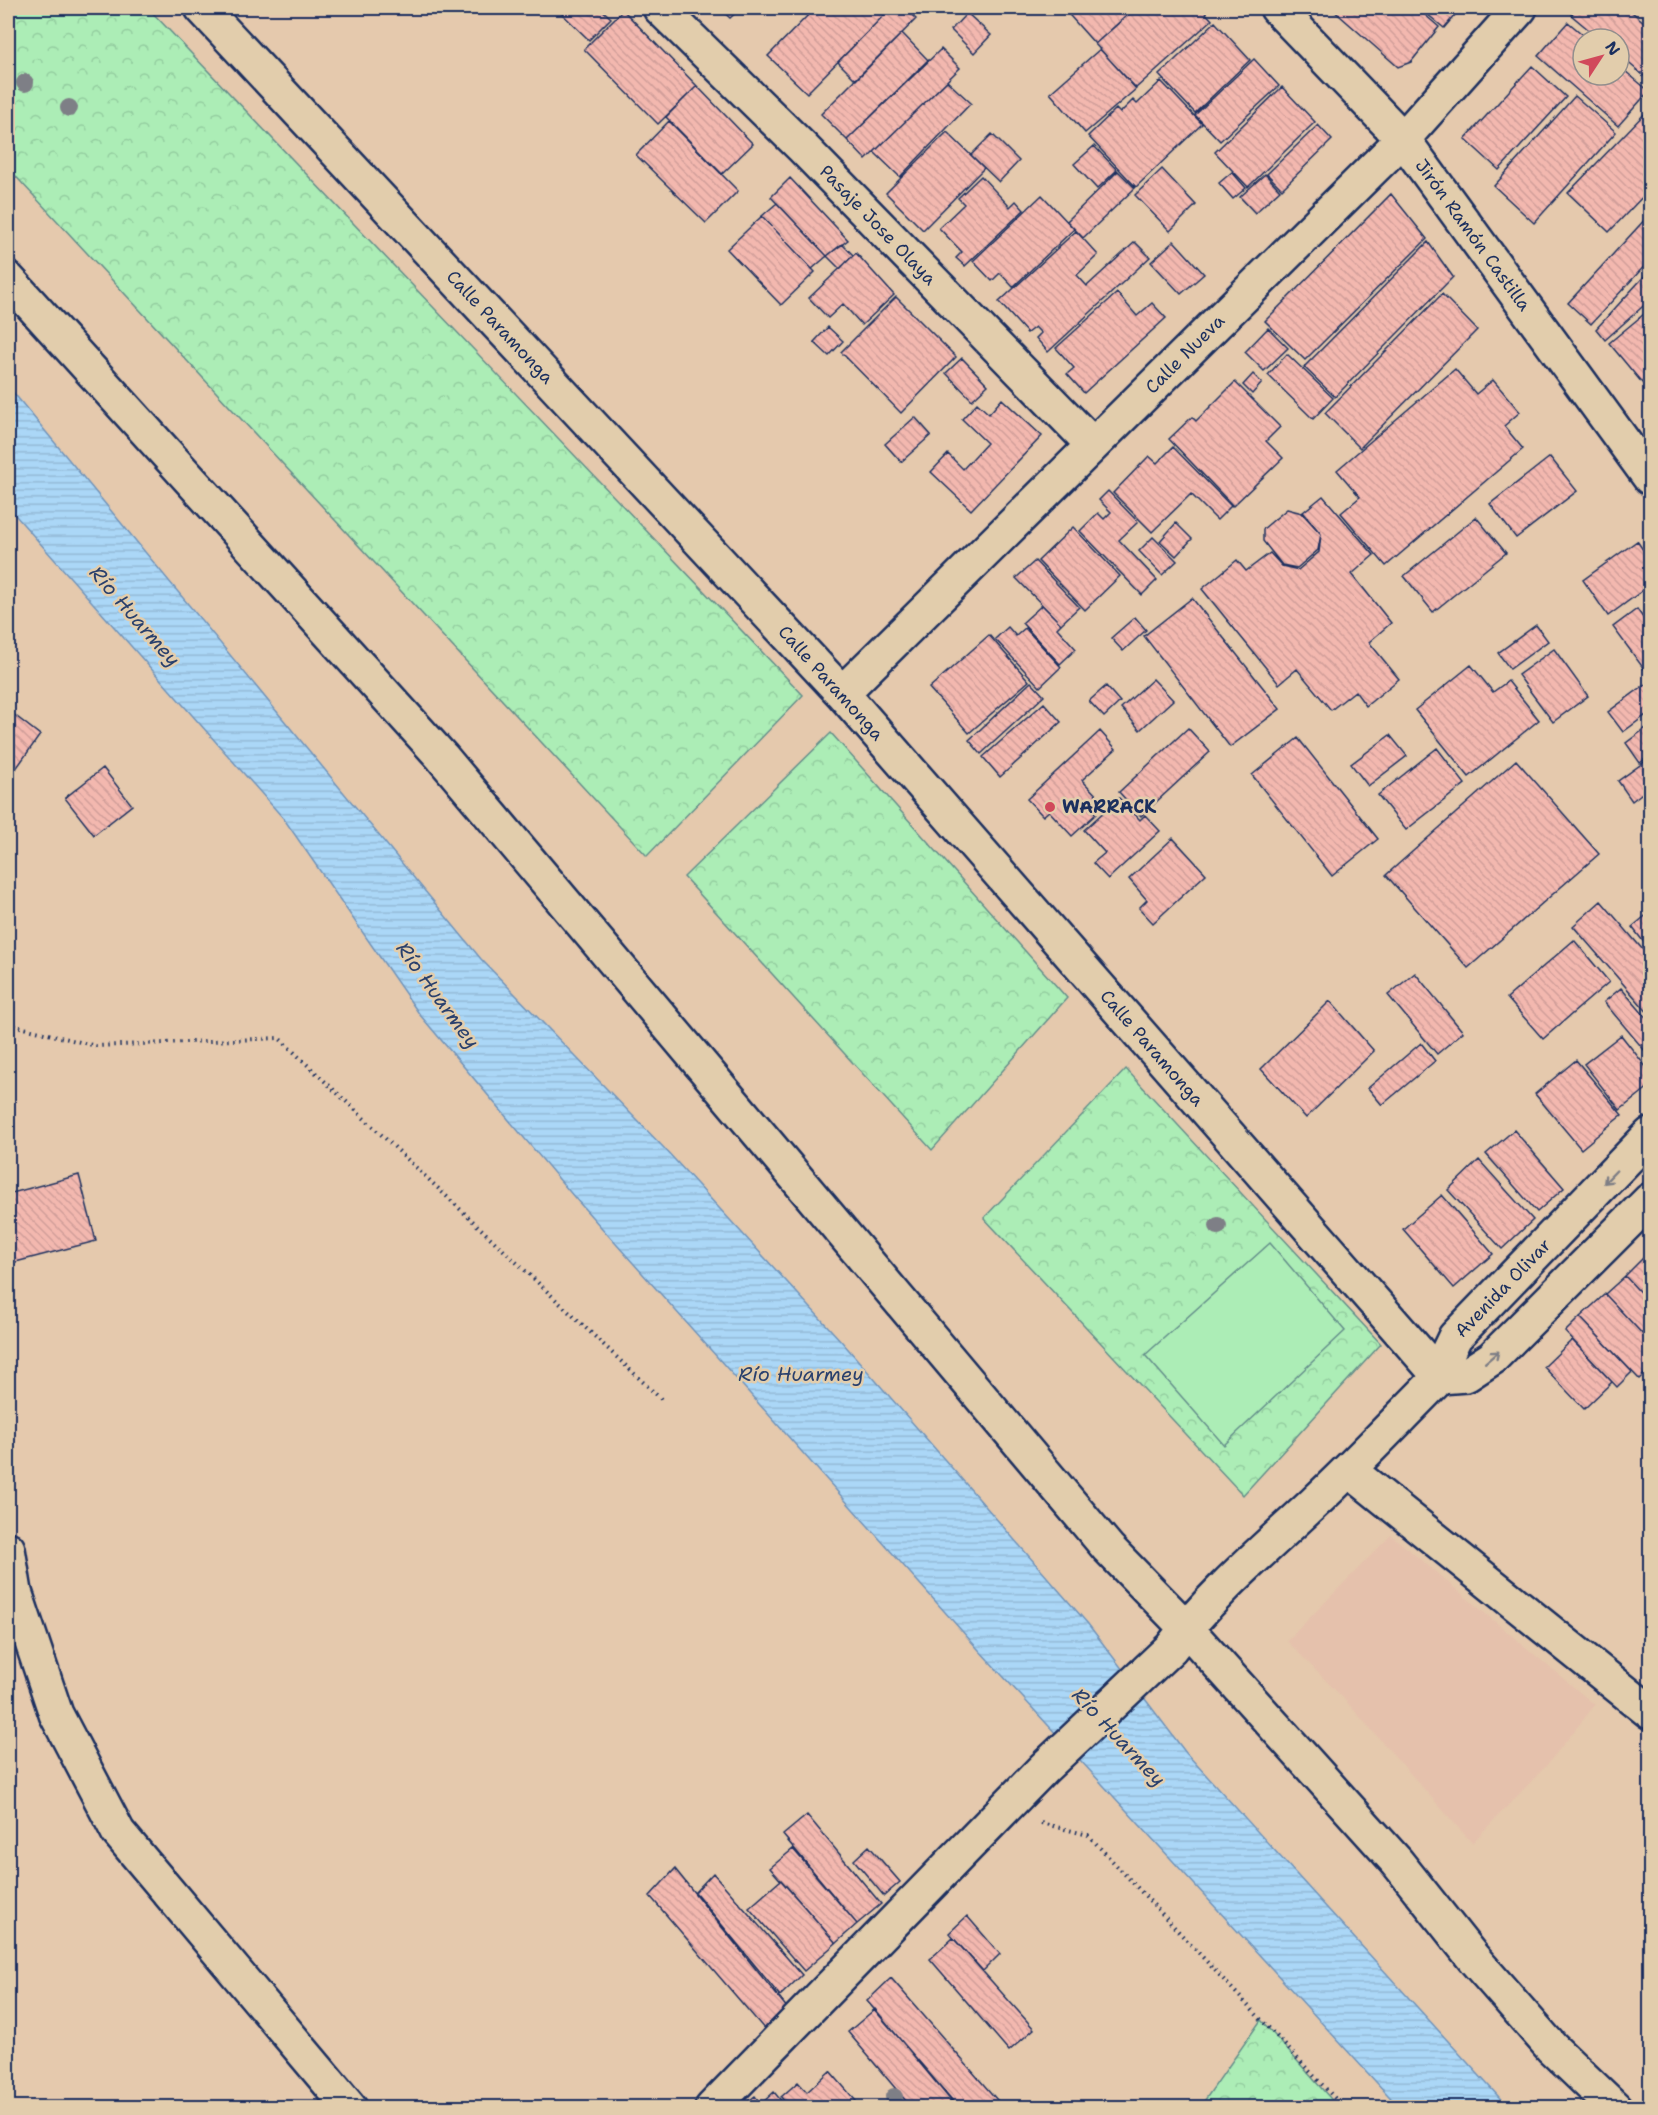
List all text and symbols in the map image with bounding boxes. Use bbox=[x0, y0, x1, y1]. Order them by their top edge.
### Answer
north arrow bbox=[1571, 27, 1631, 87]
text: N bbox=[1601, 37, 1625, 60]
street label: Jirón Ramón Castilla bbox=[1410, 154, 1536, 316]
street label: Pasaje Jose Olaya bbox=[814, 160, 942, 290]
street label: Calle Paramonga bbox=[441, 265, 559, 389]
street label: Calle Nueva bbox=[1140, 309, 1230, 399]
water label: Río Huarmey bbox=[84, 560, 186, 672]
street label: Calle Paramonga bbox=[773, 620, 889, 746]
place label: WARRACK bbox=[1062, 795, 1157, 819]
marker: WARRACK bbox=[1043, 800, 1057, 814]
water label: Río Huarmey bbox=[391, 937, 485, 1053]
street label: Calle Paramonga bbox=[1095, 985, 1209, 1111]
one-way arrow bbox=[1603, 1170, 1617, 1185]
street label: Avenida Olivar bbox=[1450, 1233, 1556, 1343]
one-way arrow bbox=[1484, 1350, 1500, 1363]
water label: Río Huarmey bbox=[738, 1361, 864, 1387]
water label: Río Huarmey bbox=[1067, 1682, 1171, 1792]

